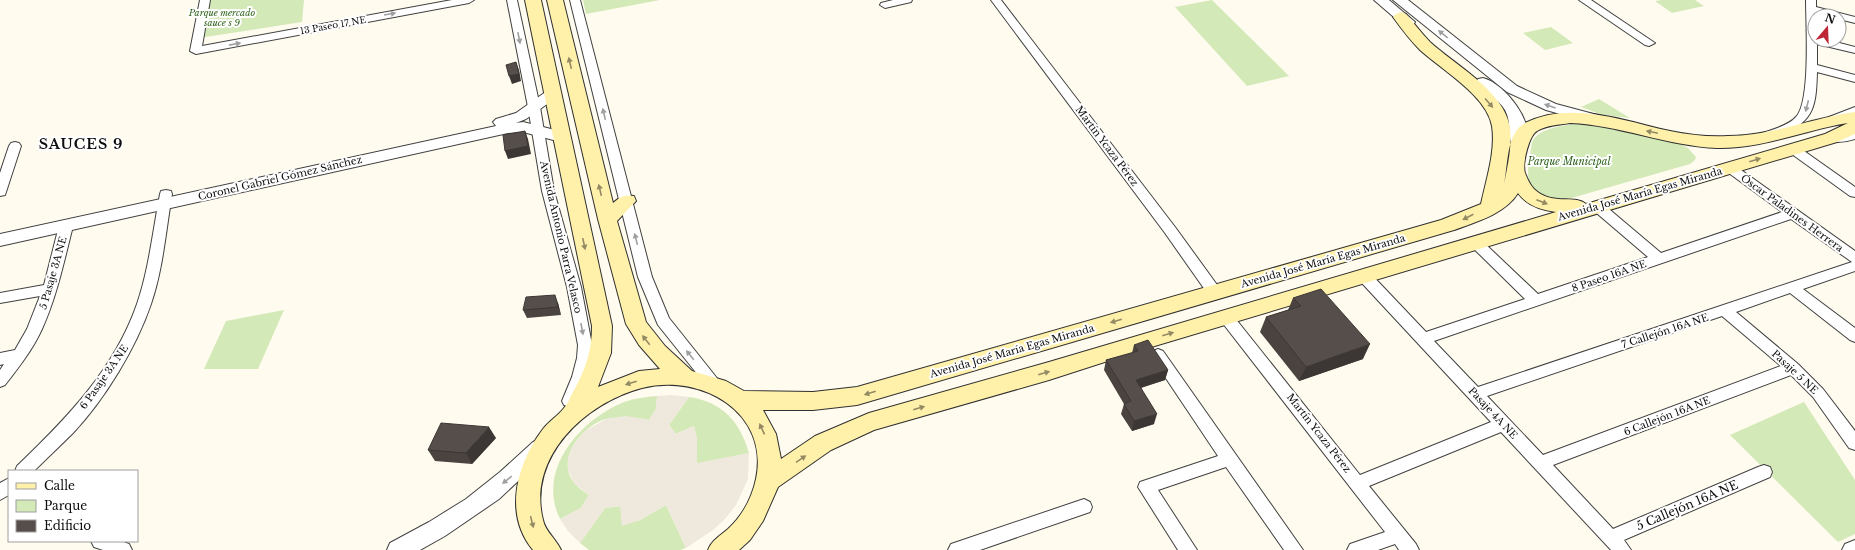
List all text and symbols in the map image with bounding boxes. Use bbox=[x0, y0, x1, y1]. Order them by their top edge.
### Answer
park label: Parque mercado sauce s 9 bbox=[188, 7, 256, 28]
north arrow bbox=[1807, 8, 1847, 48]
text: N bbox=[1823, 10, 1838, 27]
one-way arrow bbox=[384, 11, 396, 17]
street label: 13 Paseo 17 NE bbox=[299, 14, 367, 36]
one-way arrow bbox=[1437, 30, 1448, 39]
one-way arrow bbox=[517, 32, 523, 44]
one-way arrow bbox=[229, 40, 241, 46]
one-way arrow bbox=[567, 57, 573, 69]
one-way arrow bbox=[1484, 97, 1493, 108]
one-way arrow bbox=[1804, 100, 1810, 112]
street label: Martín Ycaza Pérez bbox=[1073, 103, 1142, 189]
one-way arrow bbox=[1543, 103, 1555, 109]
one-way arrow bbox=[600, 107, 606, 120]
one-way arrow bbox=[1646, 128, 1658, 134]
district label: SAUCES 9 bbox=[39, 135, 123, 153]
street label: Coronel Gabriel Gómez Sánchez bbox=[197, 153, 364, 203]
park label: Parque Municipal bbox=[1526, 155, 1611, 168]
one-way arrow bbox=[1749, 157, 1761, 163]
street label: Avenida Antonio Parra Velasco bbox=[537, 159, 585, 315]
street label: Avenida José María Egas Miranda bbox=[1555, 164, 1724, 224]
street label: Óscar Paladines Herrera bbox=[1738, 171, 1847, 255]
one-way arrow bbox=[597, 183, 603, 196]
one-way arrow bbox=[1536, 200, 1548, 206]
one-way arrow bbox=[1463, 214, 1474, 220]
street label: Avenida José María Egas Miranda bbox=[1238, 231, 1407, 291]
one-way arrow bbox=[633, 233, 639, 246]
street label: 5 Pasaje 3A NE bbox=[36, 235, 70, 311]
one-way arrow bbox=[582, 238, 588, 250]
street label: 8 Paseo 16A NE bbox=[1570, 257, 1648, 295]
street label: 7 Callejón 16A NE bbox=[1620, 311, 1710, 351]
one-way arrow bbox=[1110, 318, 1122, 324]
street label: Avenida José María Egas Miranda bbox=[927, 321, 1096, 381]
one-way arrow bbox=[580, 323, 586, 335]
one-way arrow bbox=[1163, 331, 1175, 337]
one-way arrow bbox=[642, 334, 651, 345]
street label: 6 Pasaje 3A NE bbox=[77, 342, 131, 412]
street label: Pasaje 5 NE bbox=[1769, 347, 1821, 397]
one-way arrow bbox=[686, 350, 695, 361]
one-way arrow bbox=[1039, 370, 1051, 376]
one-way arrow bbox=[625, 380, 637, 386]
street label: Pasaje 4A NE bbox=[1466, 384, 1520, 442]
one-way arrow bbox=[864, 390, 876, 396]
street label: Martín Ycaza Pérez bbox=[1284, 391, 1354, 476]
street label: 6 Callejón 16A NE bbox=[1622, 393, 1712, 439]
one-way arrow bbox=[913, 405, 925, 411]
one-way arrow bbox=[759, 423, 765, 435]
one-way arrow bbox=[795, 455, 806, 463]
legend bbox=[8, 470, 138, 542]
one-way arrow bbox=[501, 475, 512, 484]
street label: 5 Callejón 16A NE bbox=[1634, 477, 1740, 533]
text: Calle bbox=[44, 478, 75, 493]
text: Parque bbox=[44, 498, 87, 513]
one-way arrow bbox=[530, 516, 536, 529]
text: Edificio bbox=[44, 518, 91, 533]

